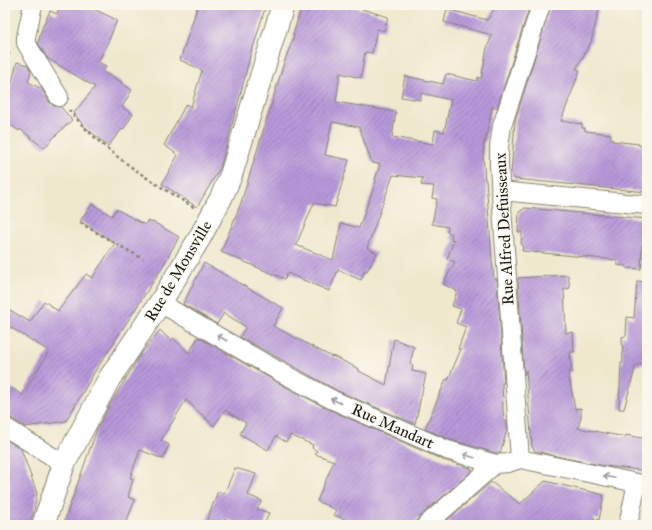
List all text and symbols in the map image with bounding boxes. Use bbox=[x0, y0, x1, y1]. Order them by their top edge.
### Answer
street label: Rue Alfred Defuisseaux bbox=[491, 152, 517, 306]
street label: Rue de Monsville bbox=[140, 217, 216, 325]
one-way arrow bbox=[216, 334, 228, 342]
one-way arrow bbox=[330, 397, 342, 404]
street label: Rue Mandart bbox=[349, 399, 437, 453]
one-way arrow bbox=[462, 452, 475, 459]
one-way arrow bbox=[603, 473, 616, 481]

